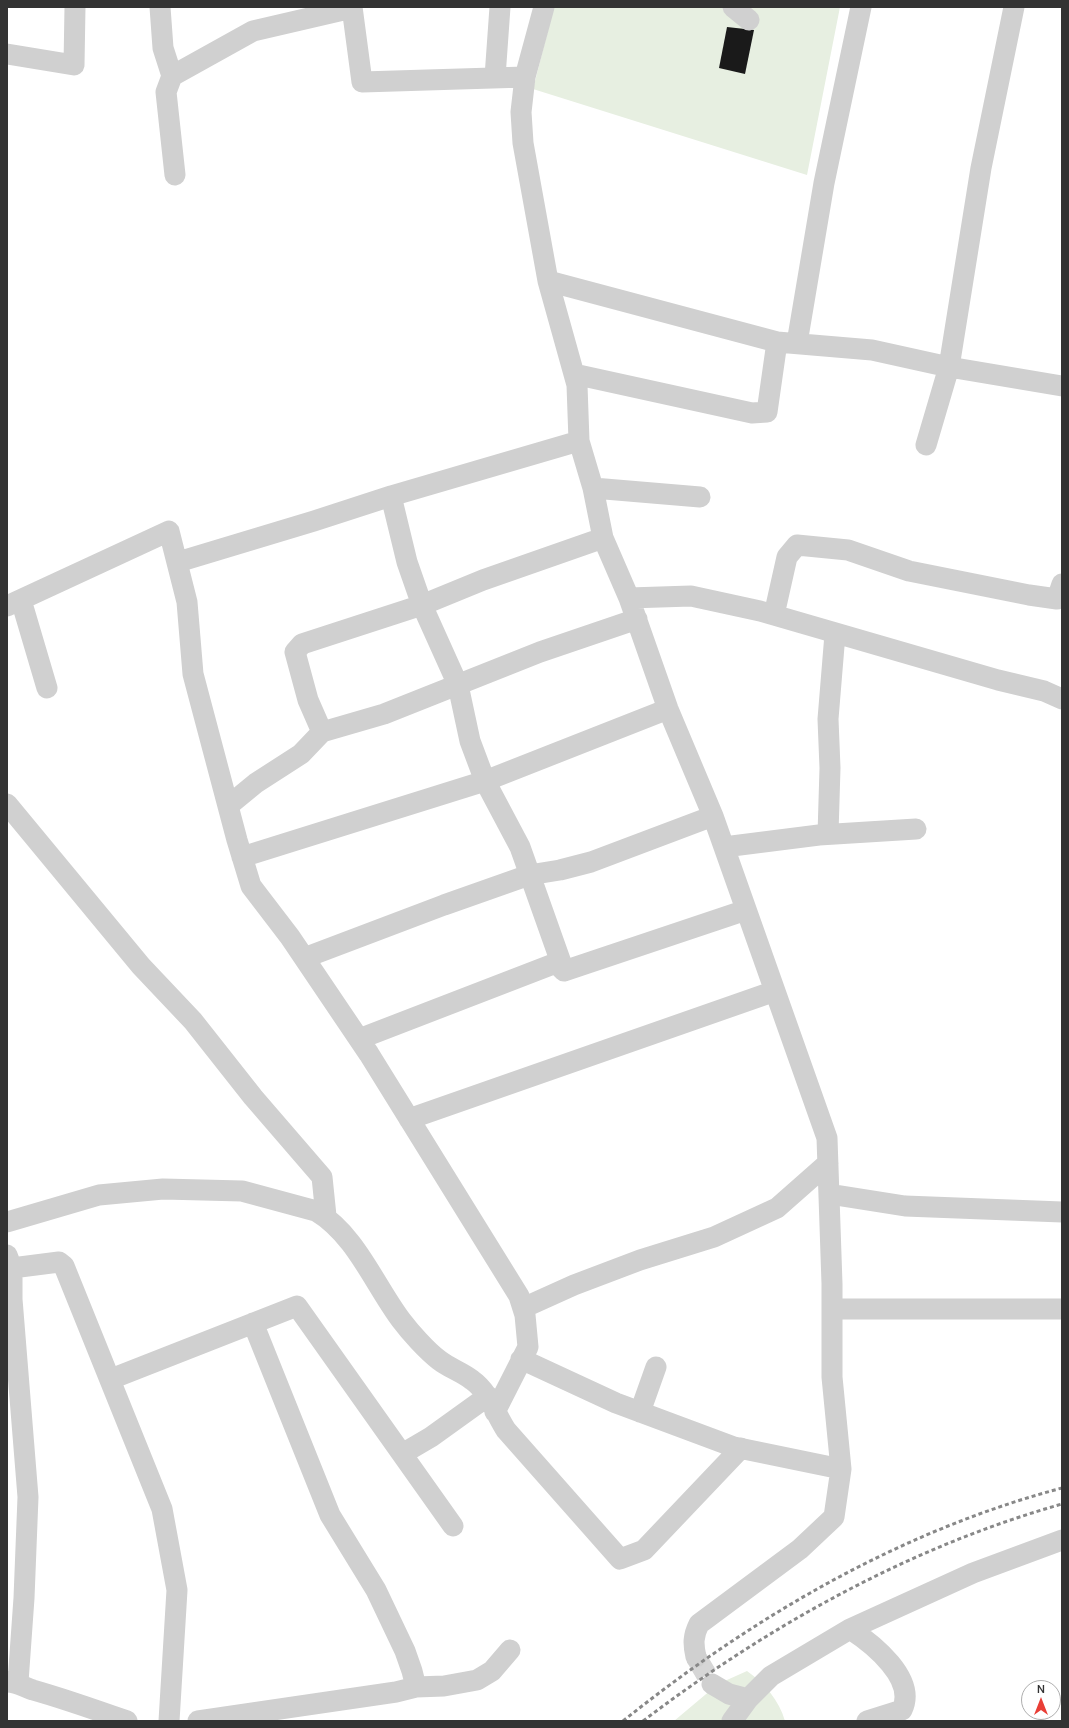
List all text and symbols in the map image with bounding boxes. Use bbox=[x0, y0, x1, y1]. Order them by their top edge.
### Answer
north arrow bbox=[1021, 1680, 1061, 1720]
text: N bbox=[1037, 1681, 1045, 1696]

